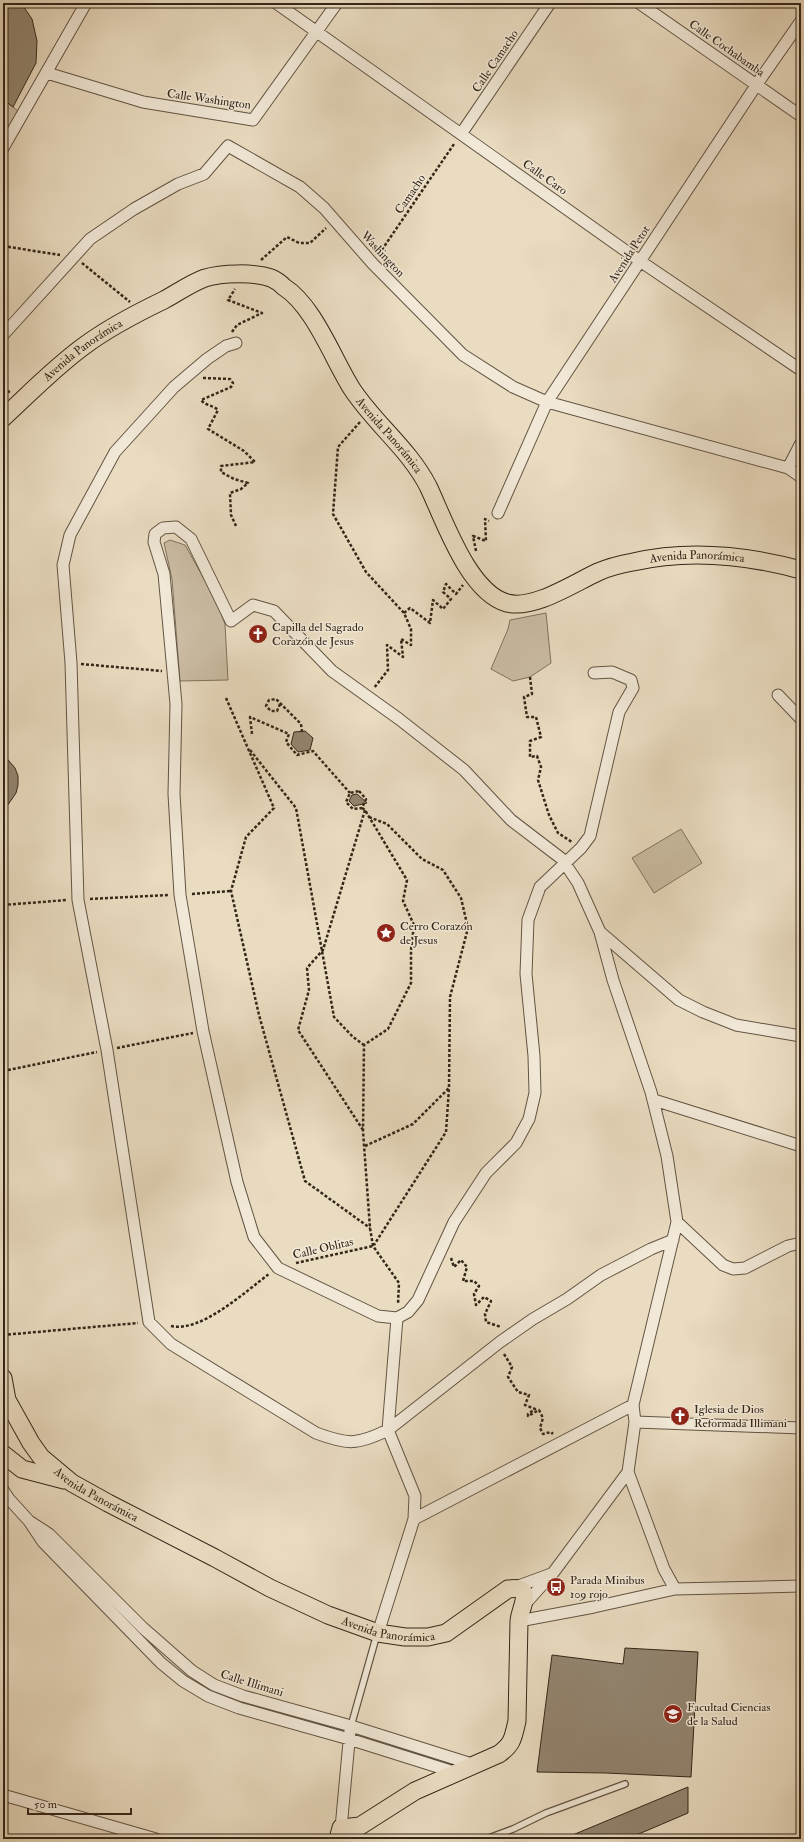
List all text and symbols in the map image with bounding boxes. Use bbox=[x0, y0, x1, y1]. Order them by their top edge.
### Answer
street label: Calle Cochabamba bbox=[686, 17, 768, 81]
street label: Calle Camacho bbox=[469, 27, 522, 95]
street label: Calle Washington bbox=[166, 86, 252, 113]
street label: Calle Caro bbox=[519, 157, 570, 198]
street label: Camacho bbox=[392, 171, 429, 217]
street label: Avenida Petot bbox=[605, 223, 654, 287]
street label: Washington bbox=[357, 227, 408, 281]
street label: Avenida Panorámica bbox=[39, 315, 126, 385]
street label: Avenida Panorámica bbox=[352, 393, 426, 477]
street label: Avenida Panorámica bbox=[648, 548, 747, 567]
place label: Capilla del Sagrado Corazón de Jesus bbox=[272, 620, 364, 649]
church icon: Capilla del Sagrado Corazón de Jesus bbox=[247, 623, 269, 645]
place label: Cerro Corazón de Jesus bbox=[400, 919, 473, 948]
place icon: Cerro Corazón de Jesus bbox=[375, 922, 397, 944]
street label: Calle Oblitas bbox=[291, 1234, 355, 1263]
place label: Iglesia de Dios Reformada Illimani bbox=[694, 1402, 787, 1431]
church icon: Iglesia de Dios Reformada Illimani bbox=[669, 1405, 691, 1427]
street label: Avenida Panorámica bbox=[50, 1464, 142, 1526]
place label: Parada Minibus 109 rojo bbox=[570, 1573, 645, 1602]
bus stop icon: Parada Minibus 109 rojo bbox=[545, 1576, 567, 1598]
street label: Avenida Panorámica bbox=[338, 1613, 438, 1645]
street label: Calle Illimani bbox=[219, 1667, 285, 1700]
place label: Facultad Ciencias de la Salud bbox=[687, 1700, 771, 1729]
school or university icon: Facultad Ciencias de la Salud bbox=[662, 1703, 684, 1725]
scale bar bbox=[28, 1790, 131, 1816]
text: 50 m bbox=[34, 1797, 58, 1812]

